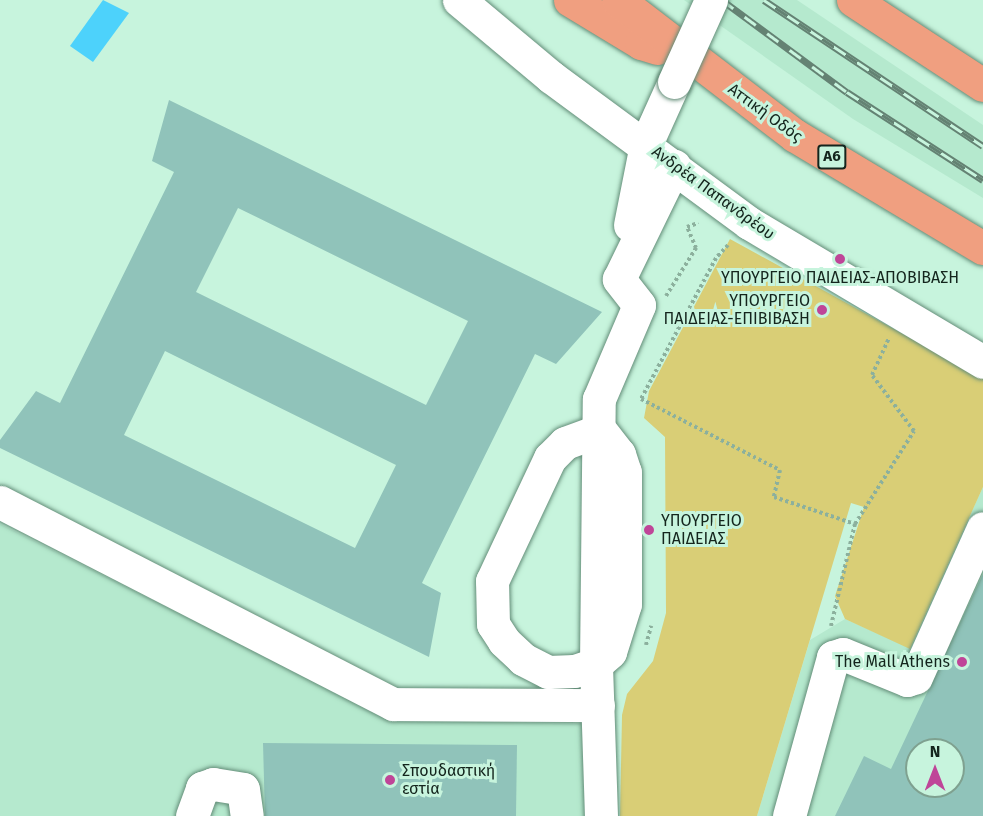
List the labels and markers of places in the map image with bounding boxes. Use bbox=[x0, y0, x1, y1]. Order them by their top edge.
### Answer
marker: ΥΠΟΥΡΓΕΙΟ ΠΑΙΔΕΙΑΣ-ΑΠΟΒΙΒΑΣΗ bbox=[833, 252, 847, 266]
place label: ΥΠΟΥΡΓΕΙΟ ΠΑΙΔΕΙΑΣ-ΑΠΟΒΙΒΑΣΗ bbox=[721, 268, 959, 288]
place label: ΥΠΟΥΡΓΕΙΟ ΠΑΙΔΕΙΑΣ-ΕΠΙΒΙΒΑΣΗ bbox=[664, 291, 810, 329]
marker: ΥΠΟΥΡΓΕΙΟ ΠΑΙΔΕΙΑΣ-ΕΠΙΒΙΒΑΣΗ bbox=[815, 303, 829, 317]
place label: ΥΠΟΥΡΓΕΙΟ ΠΑΙΔΕΙΑΣ bbox=[661, 511, 742, 549]
marker: ΥΠΟΥΡΓΕΙΟ ΠΑΙΔΕΙΑΣ bbox=[642, 523, 656, 537]
place label: The Mall Athens bbox=[835, 652, 950, 672]
marker: The Mall Athens bbox=[955, 655, 969, 669]
place label: Σπουδαστική εστία bbox=[402, 761, 495, 799]
marker: Σπουδαστική εστία bbox=[383, 773, 397, 787]

